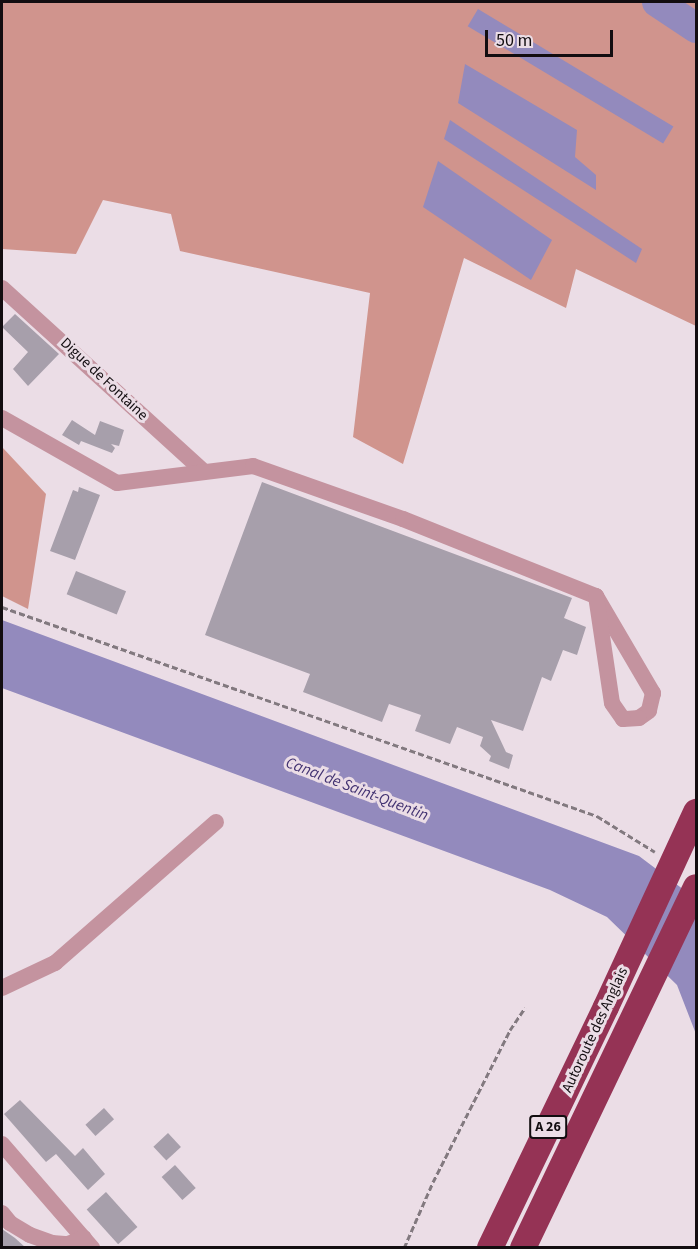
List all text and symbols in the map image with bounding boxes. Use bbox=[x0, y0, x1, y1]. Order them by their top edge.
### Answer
scale bar bbox=[488, 18, 616, 56]
text: 50 m bbox=[496, 28, 532, 53]
street label: Digue de Fontaine bbox=[57, 334, 151, 424]
water label: Canal de Saint-Quentin bbox=[283, 753, 431, 825]
street label: Autoroute des Anglais bbox=[558, 964, 632, 1096]
road number: A 26 bbox=[528, 1116, 568, 1138]

